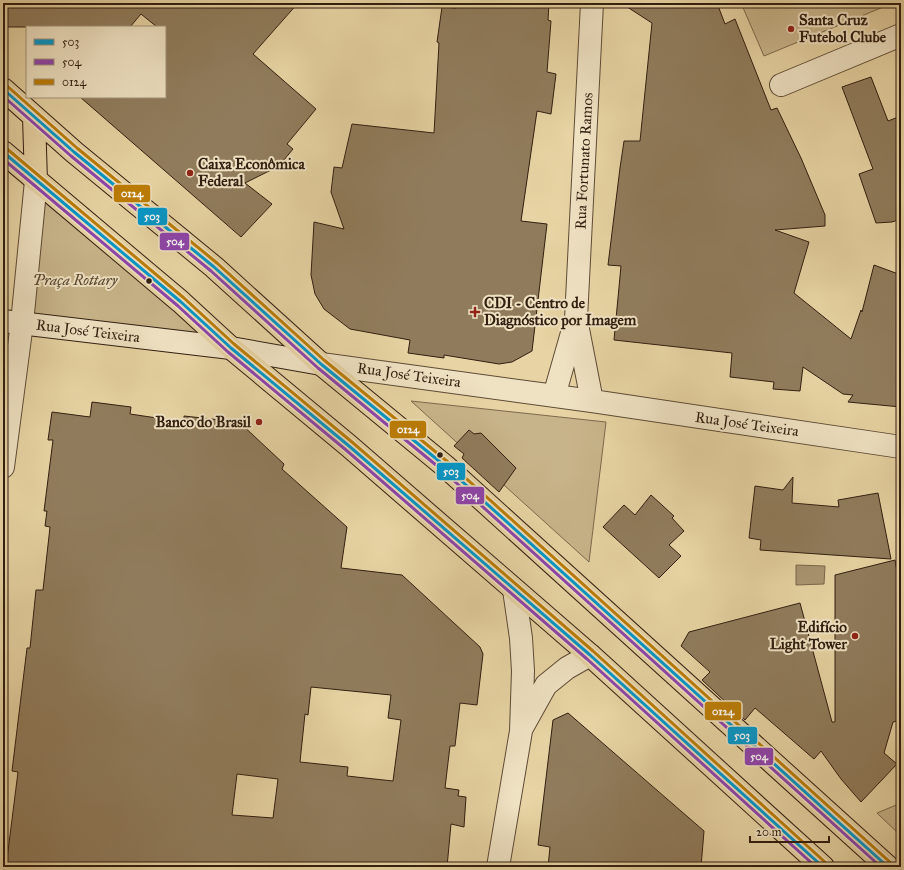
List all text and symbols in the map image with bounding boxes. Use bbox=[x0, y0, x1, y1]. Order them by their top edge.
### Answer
place label: Santa Cruz Futebol Clube bbox=[799, 11, 887, 46]
marker: Santa Cruz Futebol Clube bbox=[786, 24, 796, 34]
legend bbox=[26, 26, 166, 98]
text: 503 bbox=[62, 35, 80, 49]
text: 504 bbox=[62, 55, 82, 69]
text: 0124 bbox=[62, 75, 87, 89]
street label: Rua Fortunato Ramos bbox=[571, 92, 597, 230]
place label: Caixa Econômica Federal bbox=[198, 155, 305, 190]
marker: Caixa Econômica Federal bbox=[185, 168, 195, 178]
line badge: 0124 bbox=[113, 184, 151, 203]
text: 0124 bbox=[121, 187, 144, 201]
line badge: 503 bbox=[137, 207, 168, 226]
text: 503 bbox=[144, 210, 160, 224]
line badge: 504 bbox=[159, 232, 190, 251]
text: 504 bbox=[166, 235, 185, 249]
park label: Praça Rottary bbox=[33, 271, 119, 289]
unlabelled marker bbox=[144, 276, 154, 286]
place label: CDI - Centro de Diagnóstico por Imagem bbox=[484, 294, 637, 330]
marker: CDI - Centro de Diagnóstico por Imagem bbox=[469, 306, 481, 318]
street label: Rua José Teixeira bbox=[35, 316, 142, 347]
street label: Rua José Teixeira bbox=[356, 359, 463, 392]
street label: Rua José Teixeira bbox=[694, 408, 801, 441]
place label: Banco do Brasil bbox=[155, 413, 252, 431]
marker: Banco do Brasil bbox=[254, 417, 264, 427]
line badge: 0124 bbox=[389, 420, 427, 439]
text: 0124 bbox=[397, 423, 420, 437]
unlabelled marker bbox=[435, 450, 445, 460]
line badge: 503 bbox=[436, 462, 466, 481]
text: 503 bbox=[443, 465, 459, 479]
line badge: 504 bbox=[455, 486, 485, 505]
text: 504 bbox=[461, 489, 480, 503]
place label: Edifício Light Tower bbox=[770, 618, 847, 654]
marker: Edifício Light Tower bbox=[850, 631, 860, 641]
line badge: 0124 bbox=[704, 701, 742, 721]
text: 0124 bbox=[712, 705, 735, 719]
line badge: 503 bbox=[727, 726, 758, 745]
text: 503 bbox=[734, 729, 750, 743]
line badge: 504 bbox=[744, 747, 774, 766]
text: 504 bbox=[750, 750, 769, 764]
scale bar bbox=[750, 818, 829, 844]
text: 20 m bbox=[756, 825, 782, 839]

